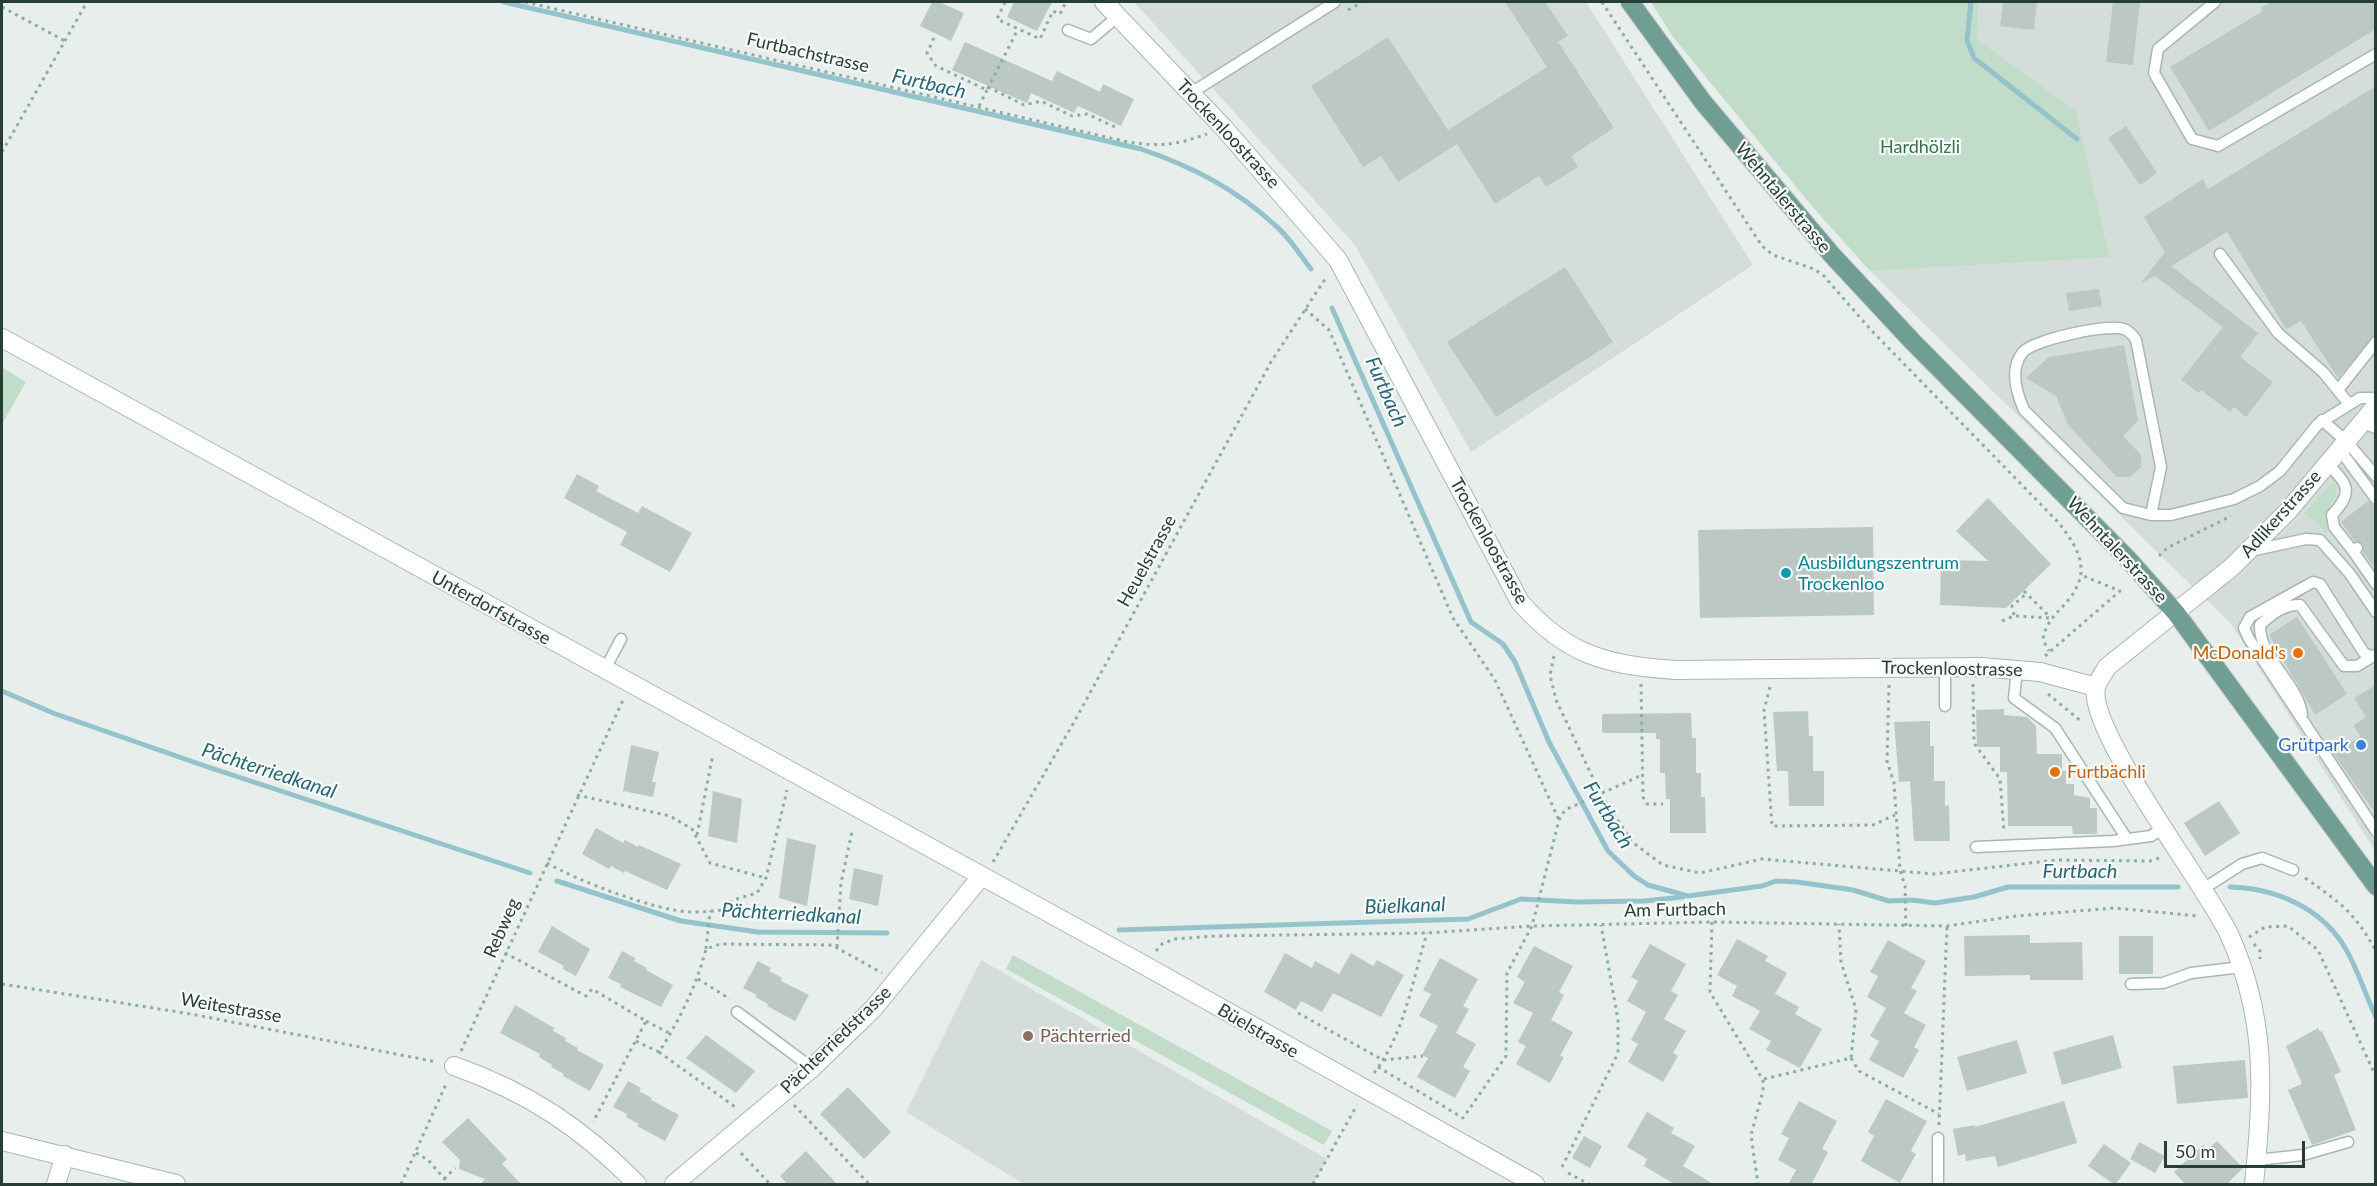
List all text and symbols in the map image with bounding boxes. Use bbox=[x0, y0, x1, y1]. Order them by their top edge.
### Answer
street label: Furtbachstrasse bbox=[745, 28, 871, 78]
water label: Furtbach bbox=[890, 64, 968, 104]
street label: Trockenloostrasse bbox=[1172, 75, 1284, 193]
park label: Hardhölzli bbox=[1880, 136, 1960, 158]
street label: Wehntalerstrasse bbox=[1731, 138, 1835, 258]
water label: Furtbach bbox=[1360, 353, 1412, 431]
street label: Adlikerstrasse bbox=[2236, 466, 2326, 562]
street label: Trockenloostrasse bbox=[1445, 474, 1533, 608]
street label: Wehntalerstrasse bbox=[2062, 492, 2172, 608]
street label: Heuelstrasse bbox=[1113, 511, 1181, 611]
place label: Ausbildungszentrum Trockenloo bbox=[1798, 552, 1959, 594]
street label: Unterdorfstrasse bbox=[428, 566, 554, 650]
marker: Ausbildungszentrum Trockenloo bbox=[1779, 566, 1793, 580]
place label: McDonald's bbox=[2193, 642, 2286, 664]
marker: McDonald's bbox=[2291, 646, 2305, 660]
street label: Trockenloostrasse bbox=[1881, 657, 2023, 681]
place label: Grütpark bbox=[2278, 734, 2349, 756]
water label: Pächterriedkanal bbox=[199, 738, 339, 804]
marker: Grütpark bbox=[2354, 738, 2368, 752]
place label: Furtbächli bbox=[2067, 761, 2146, 783]
marker: Furtbächli bbox=[2048, 765, 2062, 779]
water label: Furtbach bbox=[1578, 777, 1638, 853]
water label: Furtbach bbox=[2043, 860, 2117, 884]
water label: Büelkanal bbox=[1364, 893, 1446, 919]
street label: Rebweg bbox=[479, 895, 525, 961]
water label: Pächterriedkanal bbox=[721, 898, 861, 930]
street label: Am Furtbach bbox=[1624, 898, 1726, 922]
street label: Pächterriedstrasse bbox=[776, 982, 896, 1098]
street label: Weitestrasse bbox=[179, 989, 283, 1027]
street label: Büelstrasse bbox=[1214, 999, 1302, 1063]
place label: Pächterried bbox=[1040, 1025, 1131, 1047]
marker: Pächterried bbox=[1021, 1029, 1035, 1043]
scale bar bbox=[2167, 1129, 2308, 1167]
text: 50 m bbox=[2175, 1140, 2215, 1162]

